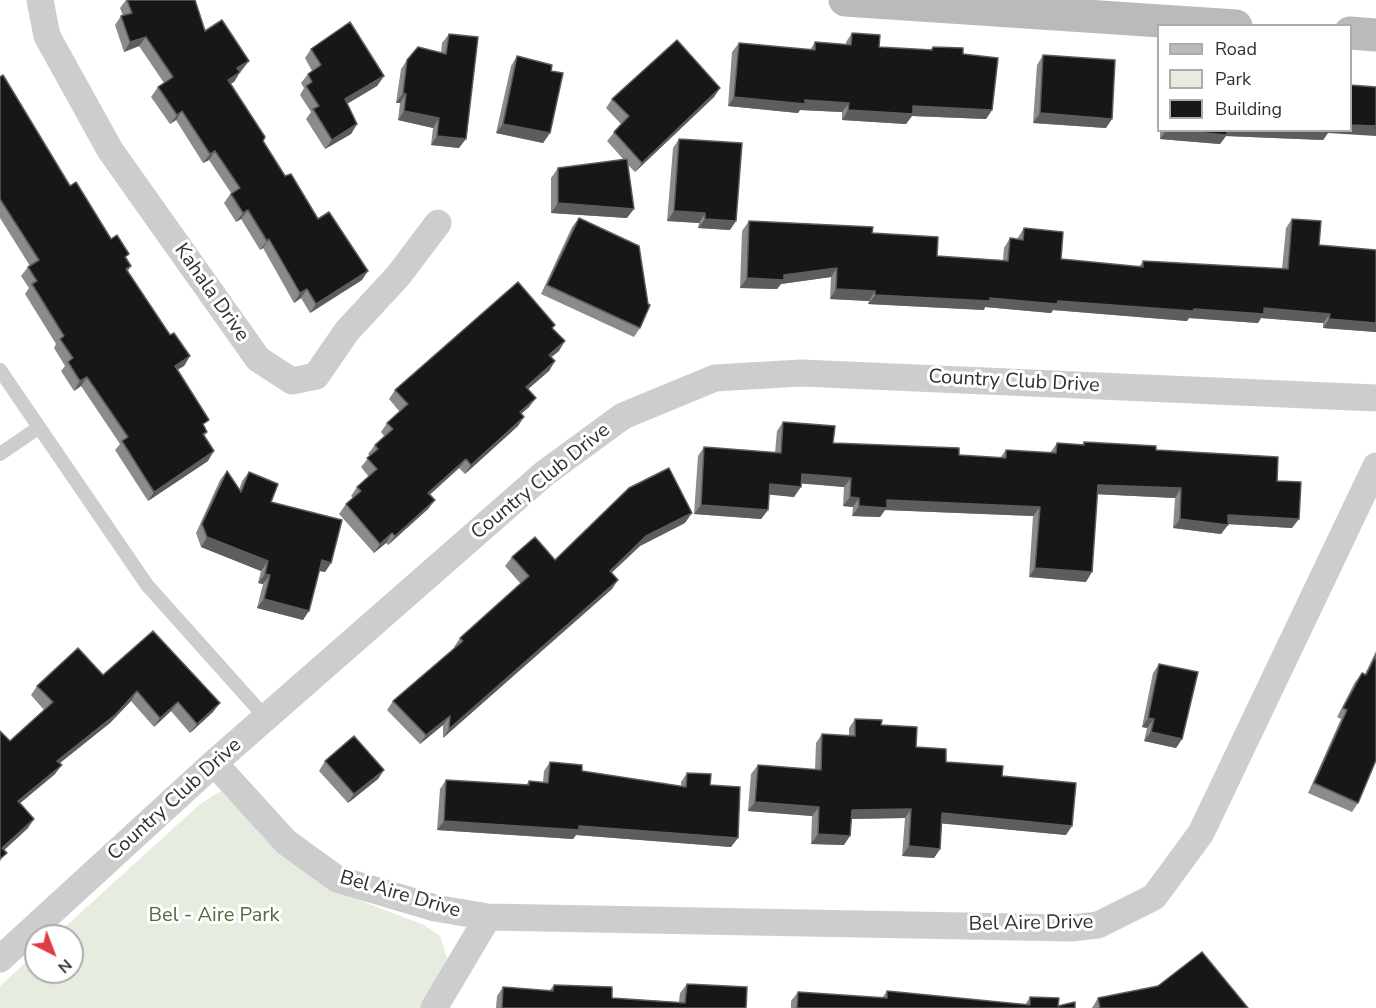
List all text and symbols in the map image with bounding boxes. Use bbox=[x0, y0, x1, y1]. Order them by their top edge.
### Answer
legend bbox=[1157, 24, 1352, 132]
text: Road bbox=[1215, 37, 1257, 61]
text: Park bbox=[1215, 67, 1251, 91]
text: Building bbox=[1215, 97, 1282, 121]
street label: Kahala Drive bbox=[168, 239, 254, 347]
street label: Country Club Drive bbox=[928, 366, 1100, 398]
street label: Country Club Drive bbox=[467, 419, 615, 545]
street label: Country Club Drive bbox=[103, 734, 247, 866]
street label: Bel Aire Drive bbox=[337, 866, 463, 924]
park label: Bel - Aire Park bbox=[149, 904, 279, 928]
street label: Bel Aire Drive bbox=[968, 911, 1094, 937]
north arrow bbox=[24, 924, 84, 984]
text: N bbox=[53, 954, 77, 978]

